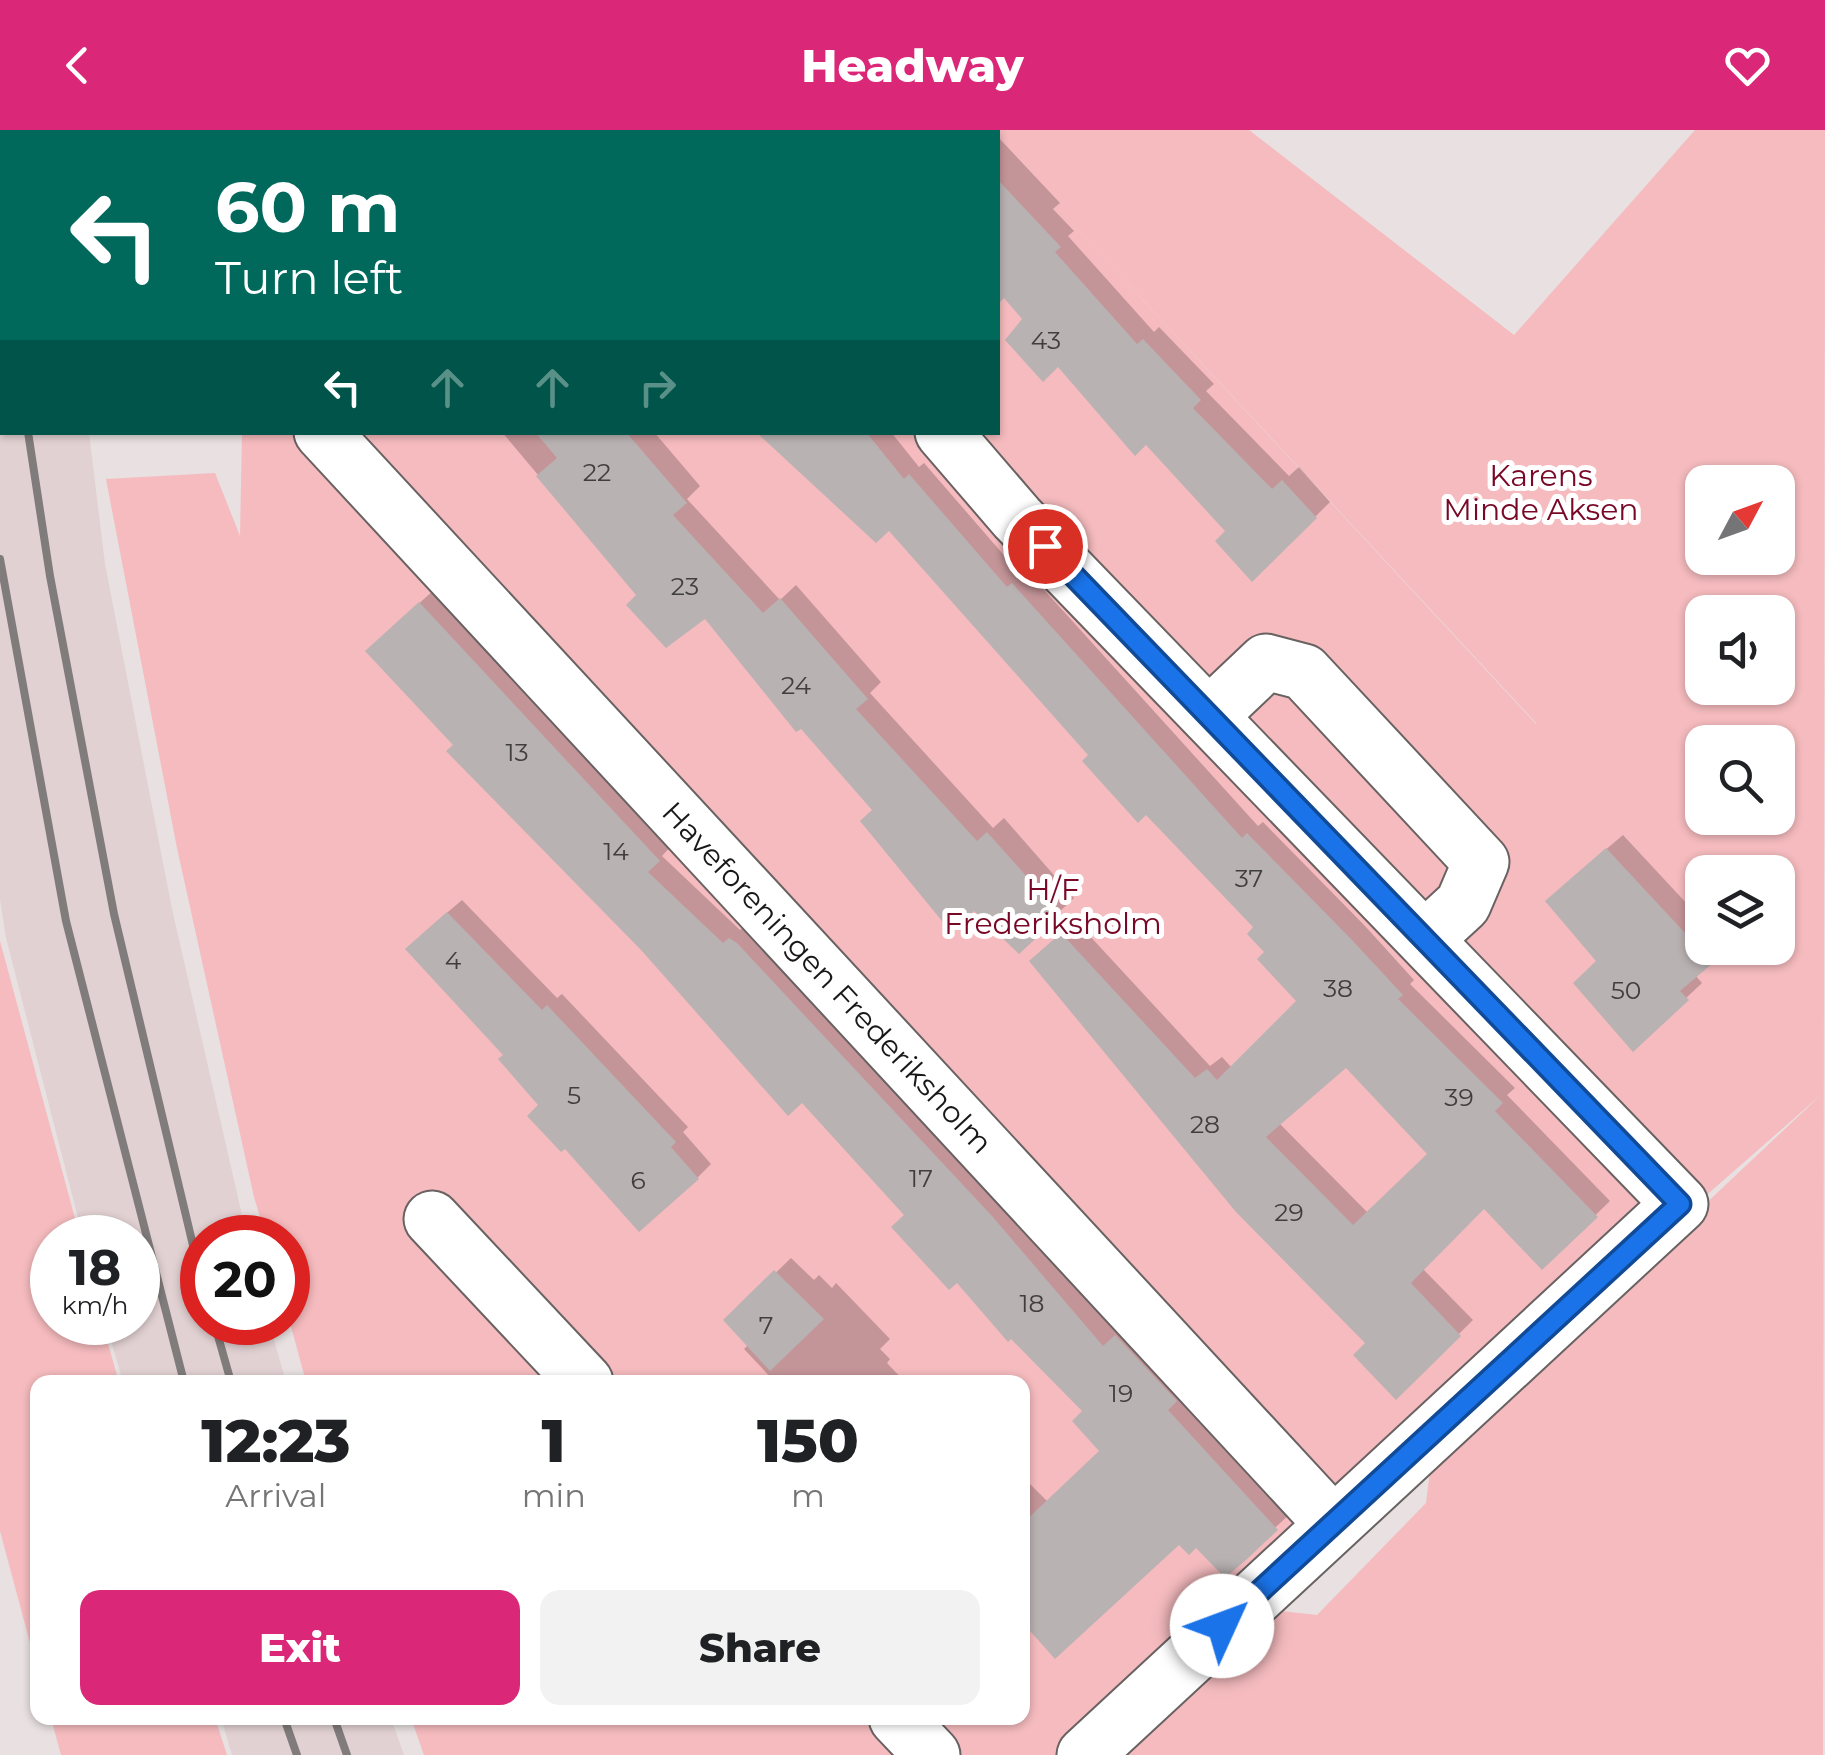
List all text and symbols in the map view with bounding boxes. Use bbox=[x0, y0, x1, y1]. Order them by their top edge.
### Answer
icon: back bbox=[50, 38, 105, 93]
text: Headway bbox=[801, 38, 1024, 93]
icon: heart bbox=[1720, 38, 1775, 93]
text: 60 m bbox=[215, 164, 400, 250]
icon: left bbox=[50, 170, 180, 300]
text: Turn left bbox=[215, 250, 403, 305]
house number: 43 bbox=[1031, 325, 1061, 355]
icon: left bbox=[315, 360, 370, 415]
icon: ahead bbox=[420, 360, 475, 415]
icon: ahead bbox=[525, 360, 580, 415]
icon: right bbox=[630, 360, 685, 415]
house number: 22 bbox=[583, 457, 611, 487]
park label: Karens Minde Aksen bbox=[1443, 457, 1639, 528]
north arrow bbox=[1685, 465, 1795, 575]
map controls bbox=[1685, 465, 1795, 965]
pin bbox=[1003, 504, 1088, 589]
icon: arrive bbox=[1018, 519, 1073, 574]
house number: 23 bbox=[671, 571, 699, 601]
button: sound bbox=[1685, 595, 1795, 705]
house number: 24 bbox=[781, 670, 812, 700]
button: search bbox=[1685, 725, 1795, 835]
house number: 13 bbox=[505, 737, 529, 767]
street label: Haveforeningen Frederiksholm bbox=[654, 794, 1000, 1161]
house number: 14 bbox=[603, 836, 629, 866]
button: layers bbox=[1685, 855, 1795, 965]
house number: 37 bbox=[1235, 863, 1263, 893]
park label: H/F Frederiksholm bbox=[944, 871, 1162, 942]
house number: 4 bbox=[445, 945, 462, 975]
house number: 38 bbox=[1323, 973, 1353, 1003]
house number: 50 bbox=[1611, 975, 1641, 1005]
house number: 5 bbox=[567, 1080, 581, 1110]
house number: 39 bbox=[1444, 1082, 1474, 1112]
house number: 28 bbox=[1190, 1109, 1220, 1139]
house number: 17 bbox=[909, 1163, 933, 1193]
house number: 6 bbox=[630, 1165, 646, 1195]
house number: 29 bbox=[1274, 1197, 1304, 1227]
speed limit sign: 20 bbox=[180, 1215, 310, 1345]
text: 18 bbox=[69, 1237, 121, 1298]
house number: 18 bbox=[1020, 1288, 1044, 1318]
text: km/h bbox=[62, 1290, 128, 1320]
house number: 7 bbox=[759, 1310, 773, 1340]
house number: 19 bbox=[1109, 1378, 1133, 1408]
text: 12:23 bbox=[201, 1404, 351, 1477]
text: 1 bbox=[542, 1404, 566, 1477]
text: 150 bbox=[757, 1404, 859, 1477]
text: Arrival bbox=[225, 1476, 326, 1515]
text: min bbox=[522, 1476, 586, 1515]
text: m bbox=[791, 1476, 825, 1515]
position arrow bbox=[1170, 1574, 1274, 1678]
button: Exit bbox=[80, 1590, 520, 1705]
button: Share bbox=[540, 1590, 980, 1705]

